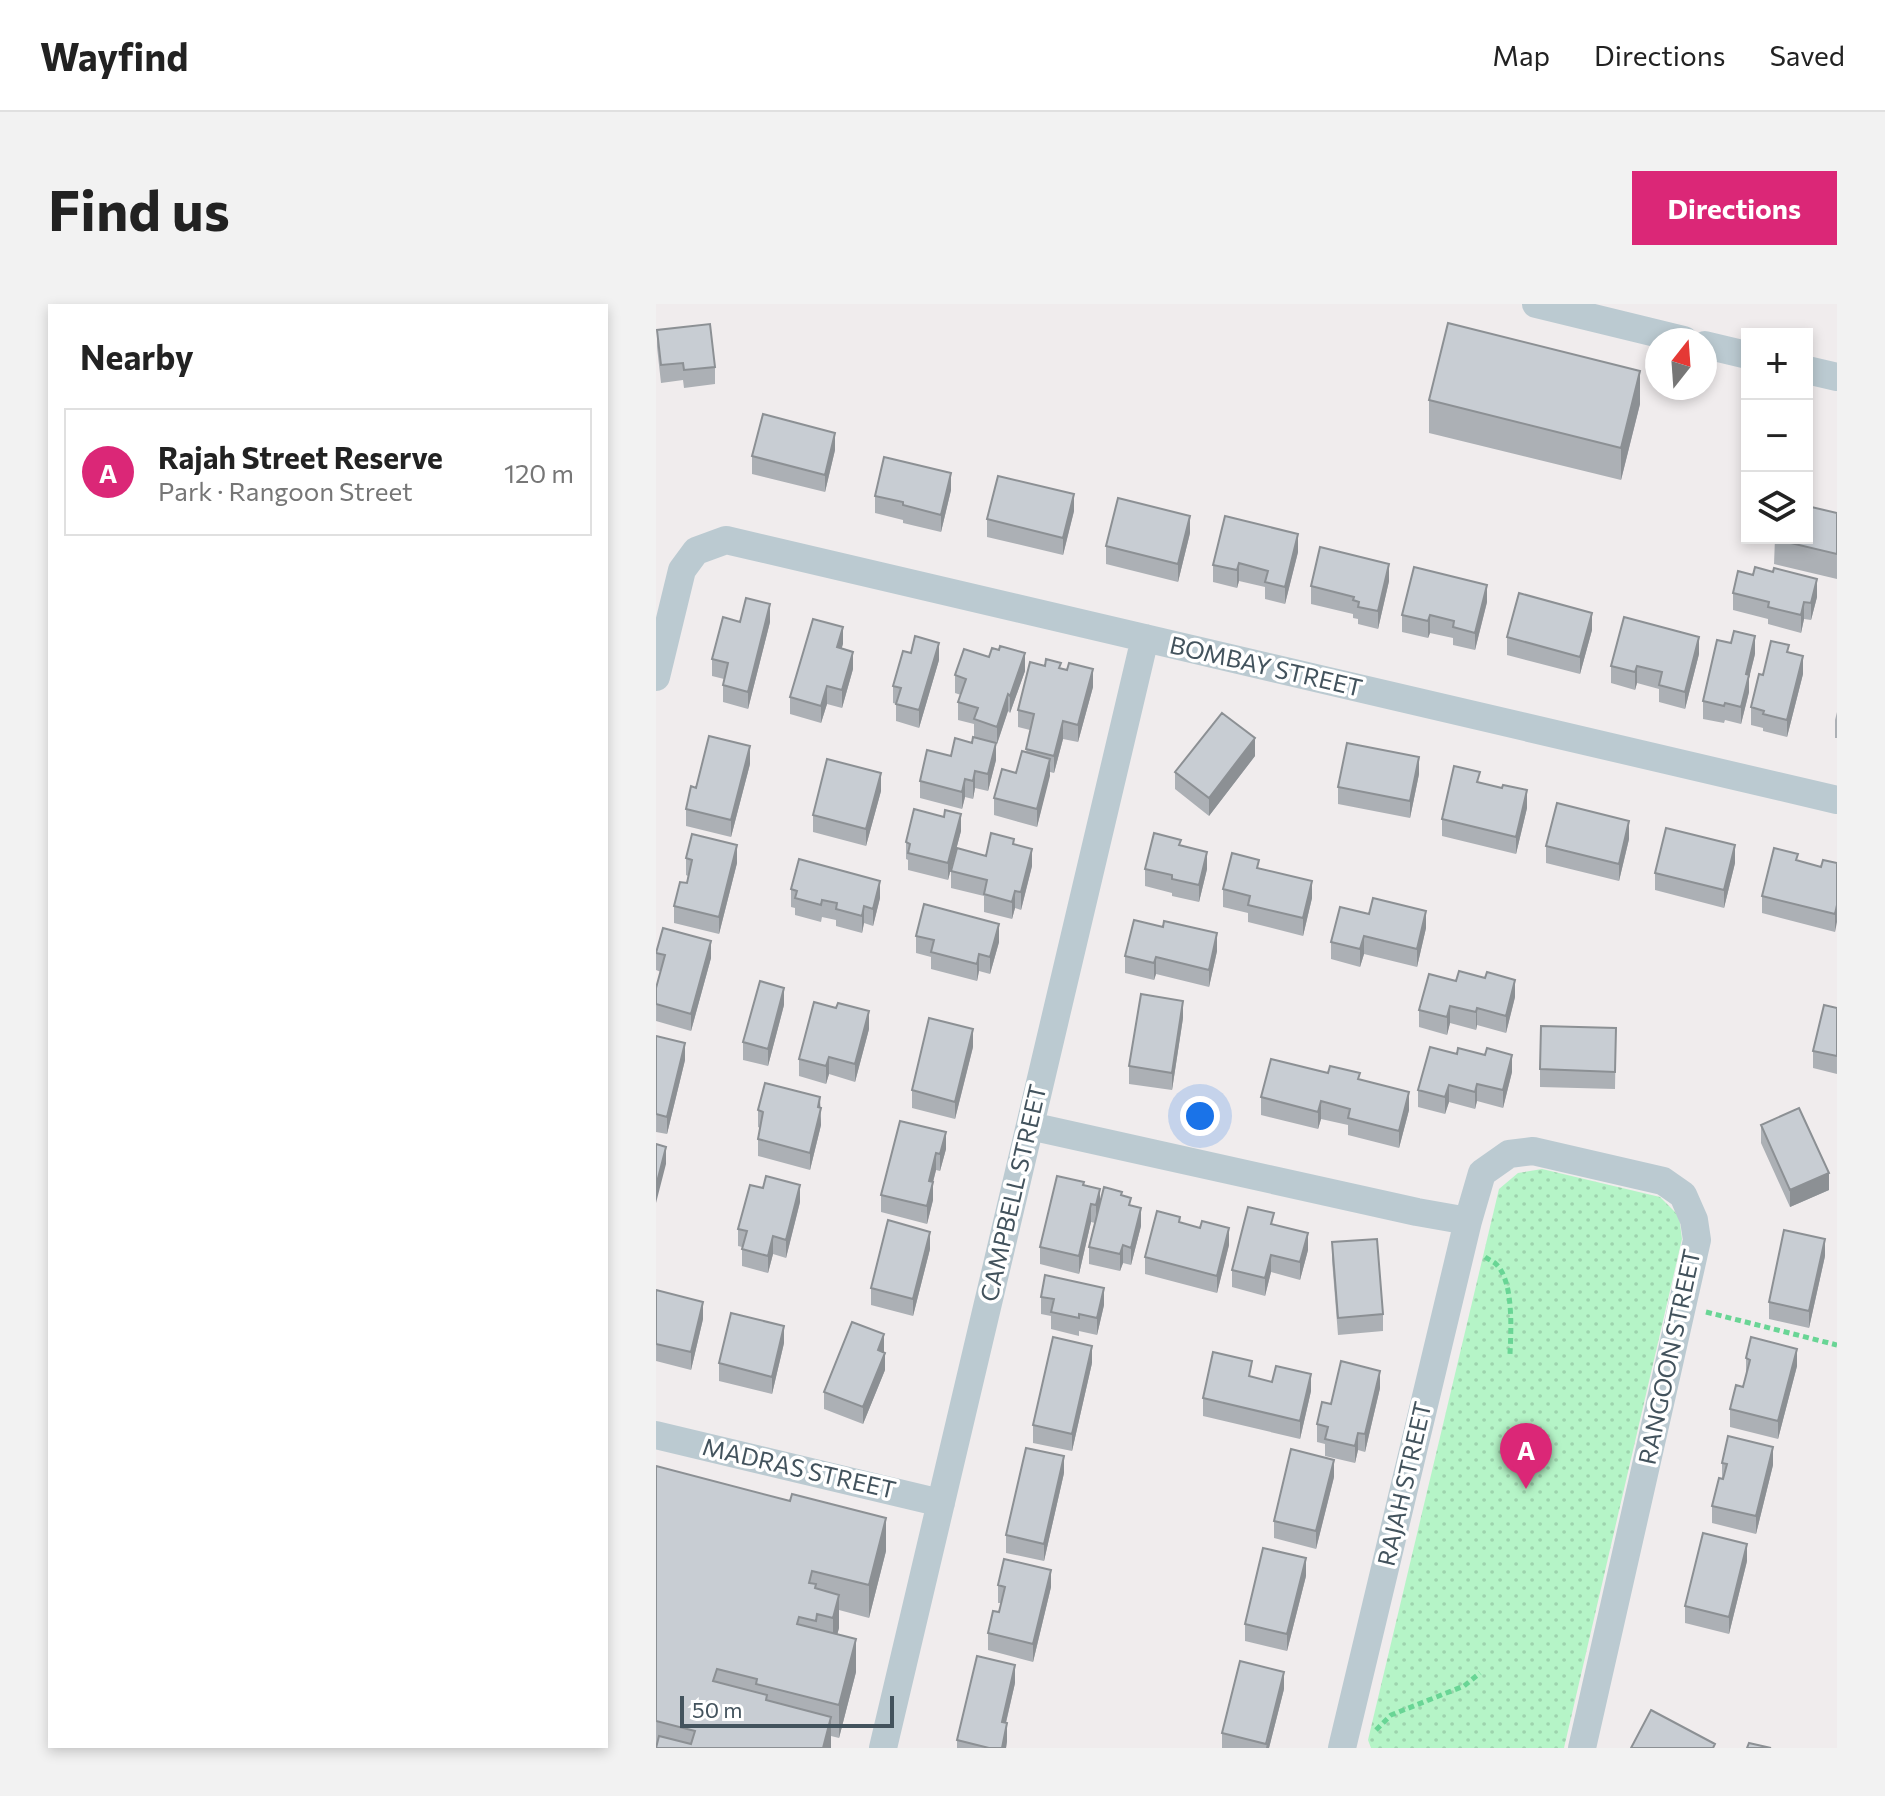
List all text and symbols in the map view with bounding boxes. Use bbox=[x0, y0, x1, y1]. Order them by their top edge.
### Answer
text: Wayfind bbox=[40, 32, 188, 79]
text: Map bbox=[1492, 38, 1550, 72]
text: Directions bbox=[1594, 38, 1725, 72]
text: Saved bbox=[1769, 38, 1845, 72]
button: Directions bbox=[1632, 171, 1837, 245]
text: Find us bbox=[48, 174, 230, 243]
north arrow bbox=[1645, 328, 1717, 400]
map controls bbox=[1741, 328, 1813, 544]
button: + bbox=[1741, 328, 1813, 400]
text: Nearby bbox=[80, 335, 194, 377]
button: − bbox=[1741, 400, 1813, 472]
text: Rajah Street Reserve bbox=[158, 438, 443, 475]
text: A bbox=[99, 457, 117, 488]
text: 120 m bbox=[504, 457, 574, 488]
button: layers bbox=[1741, 472, 1813, 544]
text: Park · Rangoon Street bbox=[158, 475, 413, 506]
street label: BOMBAY STREET bbox=[1167, 629, 1366, 702]
street label: CAMPBELL STREET bbox=[973, 1081, 1052, 1304]
your location bbox=[1180, 1096, 1220, 1136]
street label: RANGOON STREET bbox=[1632, 1246, 1706, 1467]
street label: RAJAH STREET bbox=[1371, 1399, 1437, 1569]
pin: A bbox=[1500, 1423, 1552, 1489]
street label: MADRAS STREET bbox=[700, 1431, 899, 1504]
scale bar bbox=[680, 1692, 894, 1728]
text: 50 m bbox=[692, 1696, 742, 1723]

